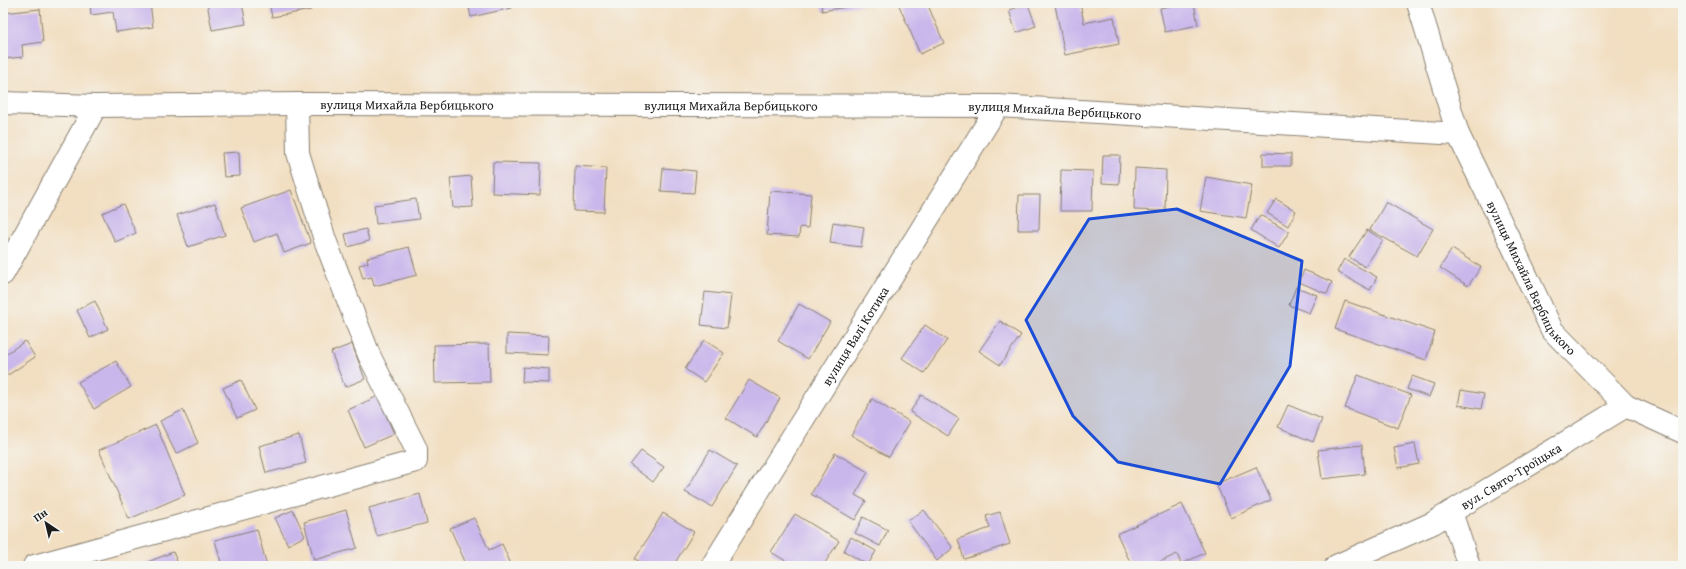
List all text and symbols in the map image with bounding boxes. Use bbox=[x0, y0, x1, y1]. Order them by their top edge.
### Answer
street label: вулиця Михайла Вербицького bbox=[320, 95, 494, 114]
street label: вулиця Михайла Вербицького bbox=[644, 95, 818, 115]
street label: вулиця Михайла Вербицького bbox=[968, 96, 1142, 124]
street label: вулиця Михайла Вербицького bbox=[1482, 198, 1581, 359]
street label: вулиця Валі Котика bbox=[817, 282, 894, 389]
street label: вул. Свято-Троїцька bbox=[1457, 438, 1566, 514]
north arrow bbox=[26, 503, 66, 543]
text: Пн bbox=[30, 504, 51, 525]

